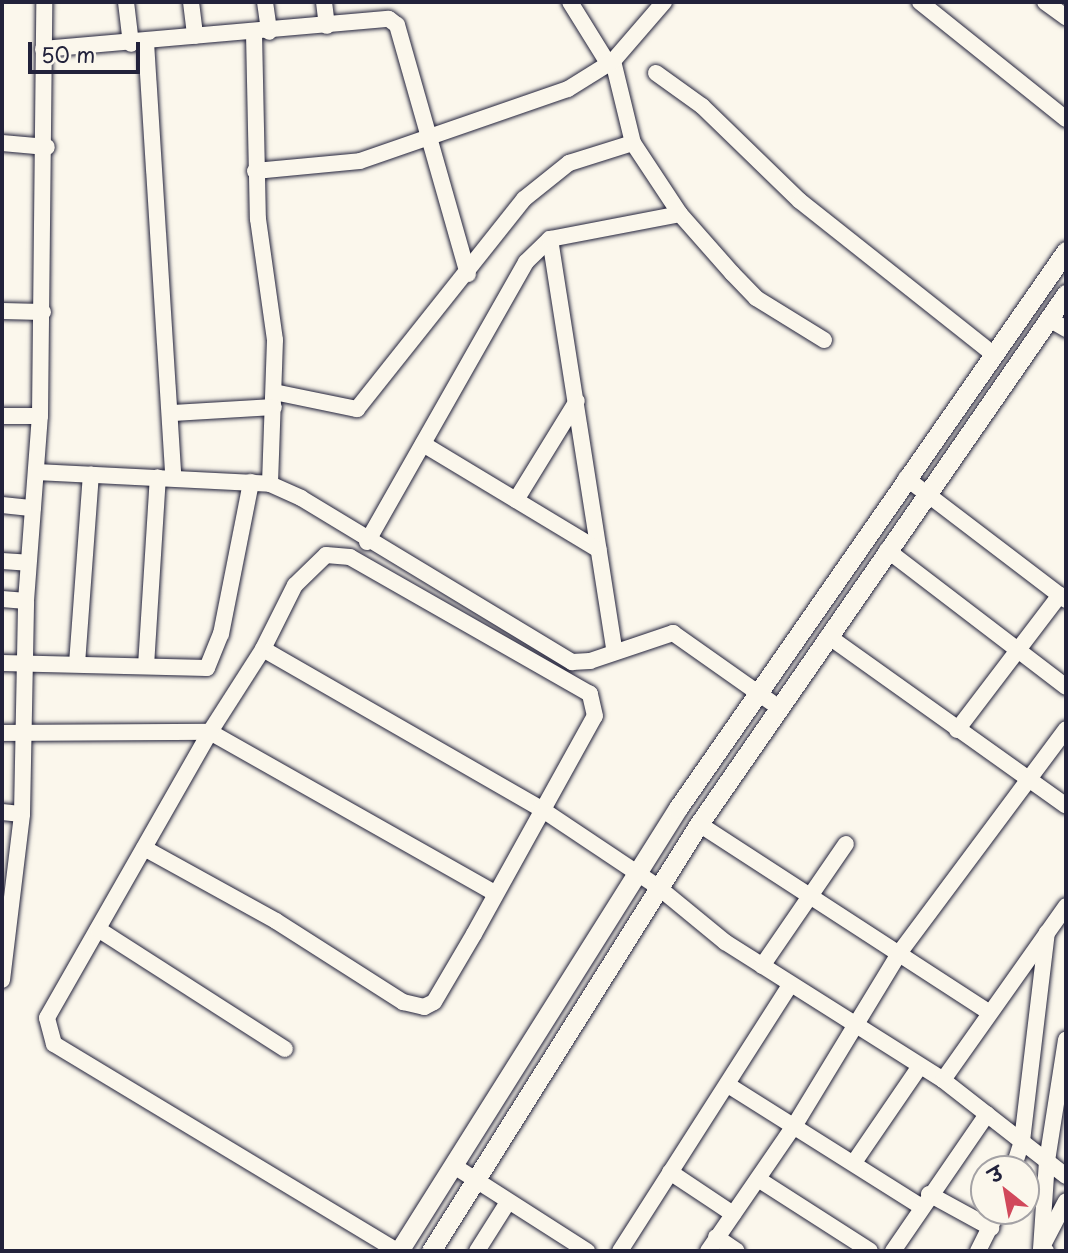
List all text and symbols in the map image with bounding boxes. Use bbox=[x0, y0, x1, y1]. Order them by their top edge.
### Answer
scale bar bbox=[32, 28, 144, 72]
text: 50 m bbox=[41, 38, 95, 70]
north arrow bbox=[970, 1155, 1040, 1225]
text: उ bbox=[983, 1158, 1008, 1189]

